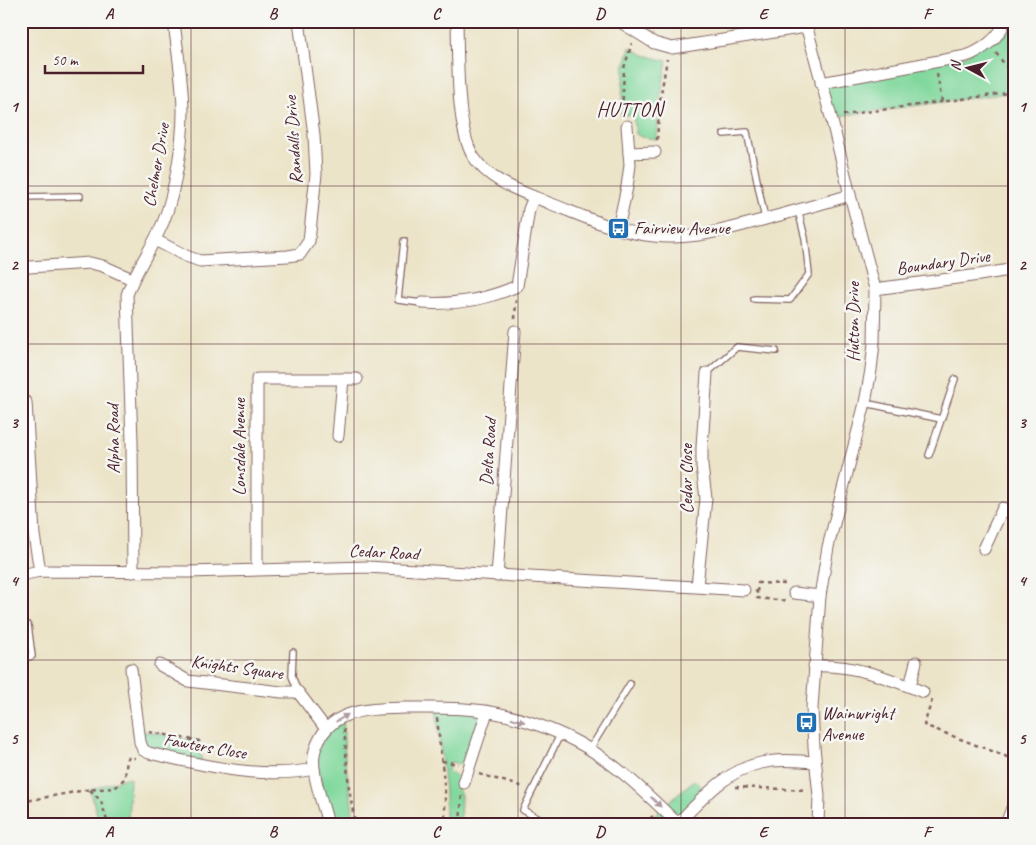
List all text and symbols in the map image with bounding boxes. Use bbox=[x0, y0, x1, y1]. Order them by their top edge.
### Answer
text: A bbox=[105, 4, 115, 24]
text: B bbox=[269, 4, 279, 24]
text: C bbox=[432, 4, 442, 24]
text: D bbox=[595, 4, 606, 24]
text: E bbox=[759, 4, 770, 24]
text: F bbox=[923, 4, 934, 24]
scale bar bbox=[45, 42, 142, 74]
north arrow bbox=[944, 42, 994, 92]
text: 50 m bbox=[52, 51, 79, 70]
text: N bbox=[947, 59, 965, 72]
street label: Randalls Drive bbox=[279, 94, 307, 185]
text: 1 bbox=[10, 97, 19, 117]
district label: HUTTON bbox=[597, 97, 665, 122]
text: 1 bbox=[1018, 97, 1027, 117]
street label: Chelmer Drive bbox=[138, 120, 174, 209]
bus stop icon: Fairview Avenue bbox=[606, 216, 630, 240]
place label: Fairview Avenue bbox=[634, 217, 731, 239]
street label: Boundary Drive bbox=[895, 244, 992, 279]
text: 2 bbox=[10, 255, 19, 275]
text: 2 bbox=[1018, 255, 1027, 275]
street label: Hutton Drive bbox=[842, 281, 864, 362]
street label: Lonsdale Avenue bbox=[228, 397, 250, 496]
street label: Alpha Road bbox=[101, 401, 125, 474]
text: 3 bbox=[10, 413, 19, 433]
text: 3 bbox=[1018, 413, 1027, 433]
street label: Delta Road bbox=[475, 415, 502, 486]
street label: Cedar Close bbox=[675, 443, 697, 514]
street label: Cedar Road bbox=[349, 539, 422, 565]
text: 4 bbox=[10, 571, 19, 591]
text: 4 bbox=[1018, 571, 1027, 591]
street label: Knights Square bbox=[190, 650, 285, 684]
place label: Wainwright Avenue bbox=[822, 702, 897, 745]
bus stop icon: Wainwright Avenue bbox=[794, 711, 818, 735]
one-way arrow bbox=[335, 714, 348, 723]
one-way arrow bbox=[511, 717, 526, 724]
street label: Fawters Close bbox=[162, 728, 249, 764]
text: 5 bbox=[11, 729, 20, 749]
text: 5 bbox=[1019, 729, 1028, 749]
one-way arrow bbox=[650, 796, 662, 808]
text: A bbox=[105, 822, 115, 842]
text: B bbox=[269, 822, 279, 842]
text: C bbox=[432, 822, 442, 842]
text: D bbox=[595, 822, 606, 842]
text: E bbox=[759, 822, 770, 842]
text: F bbox=[923, 822, 934, 842]

